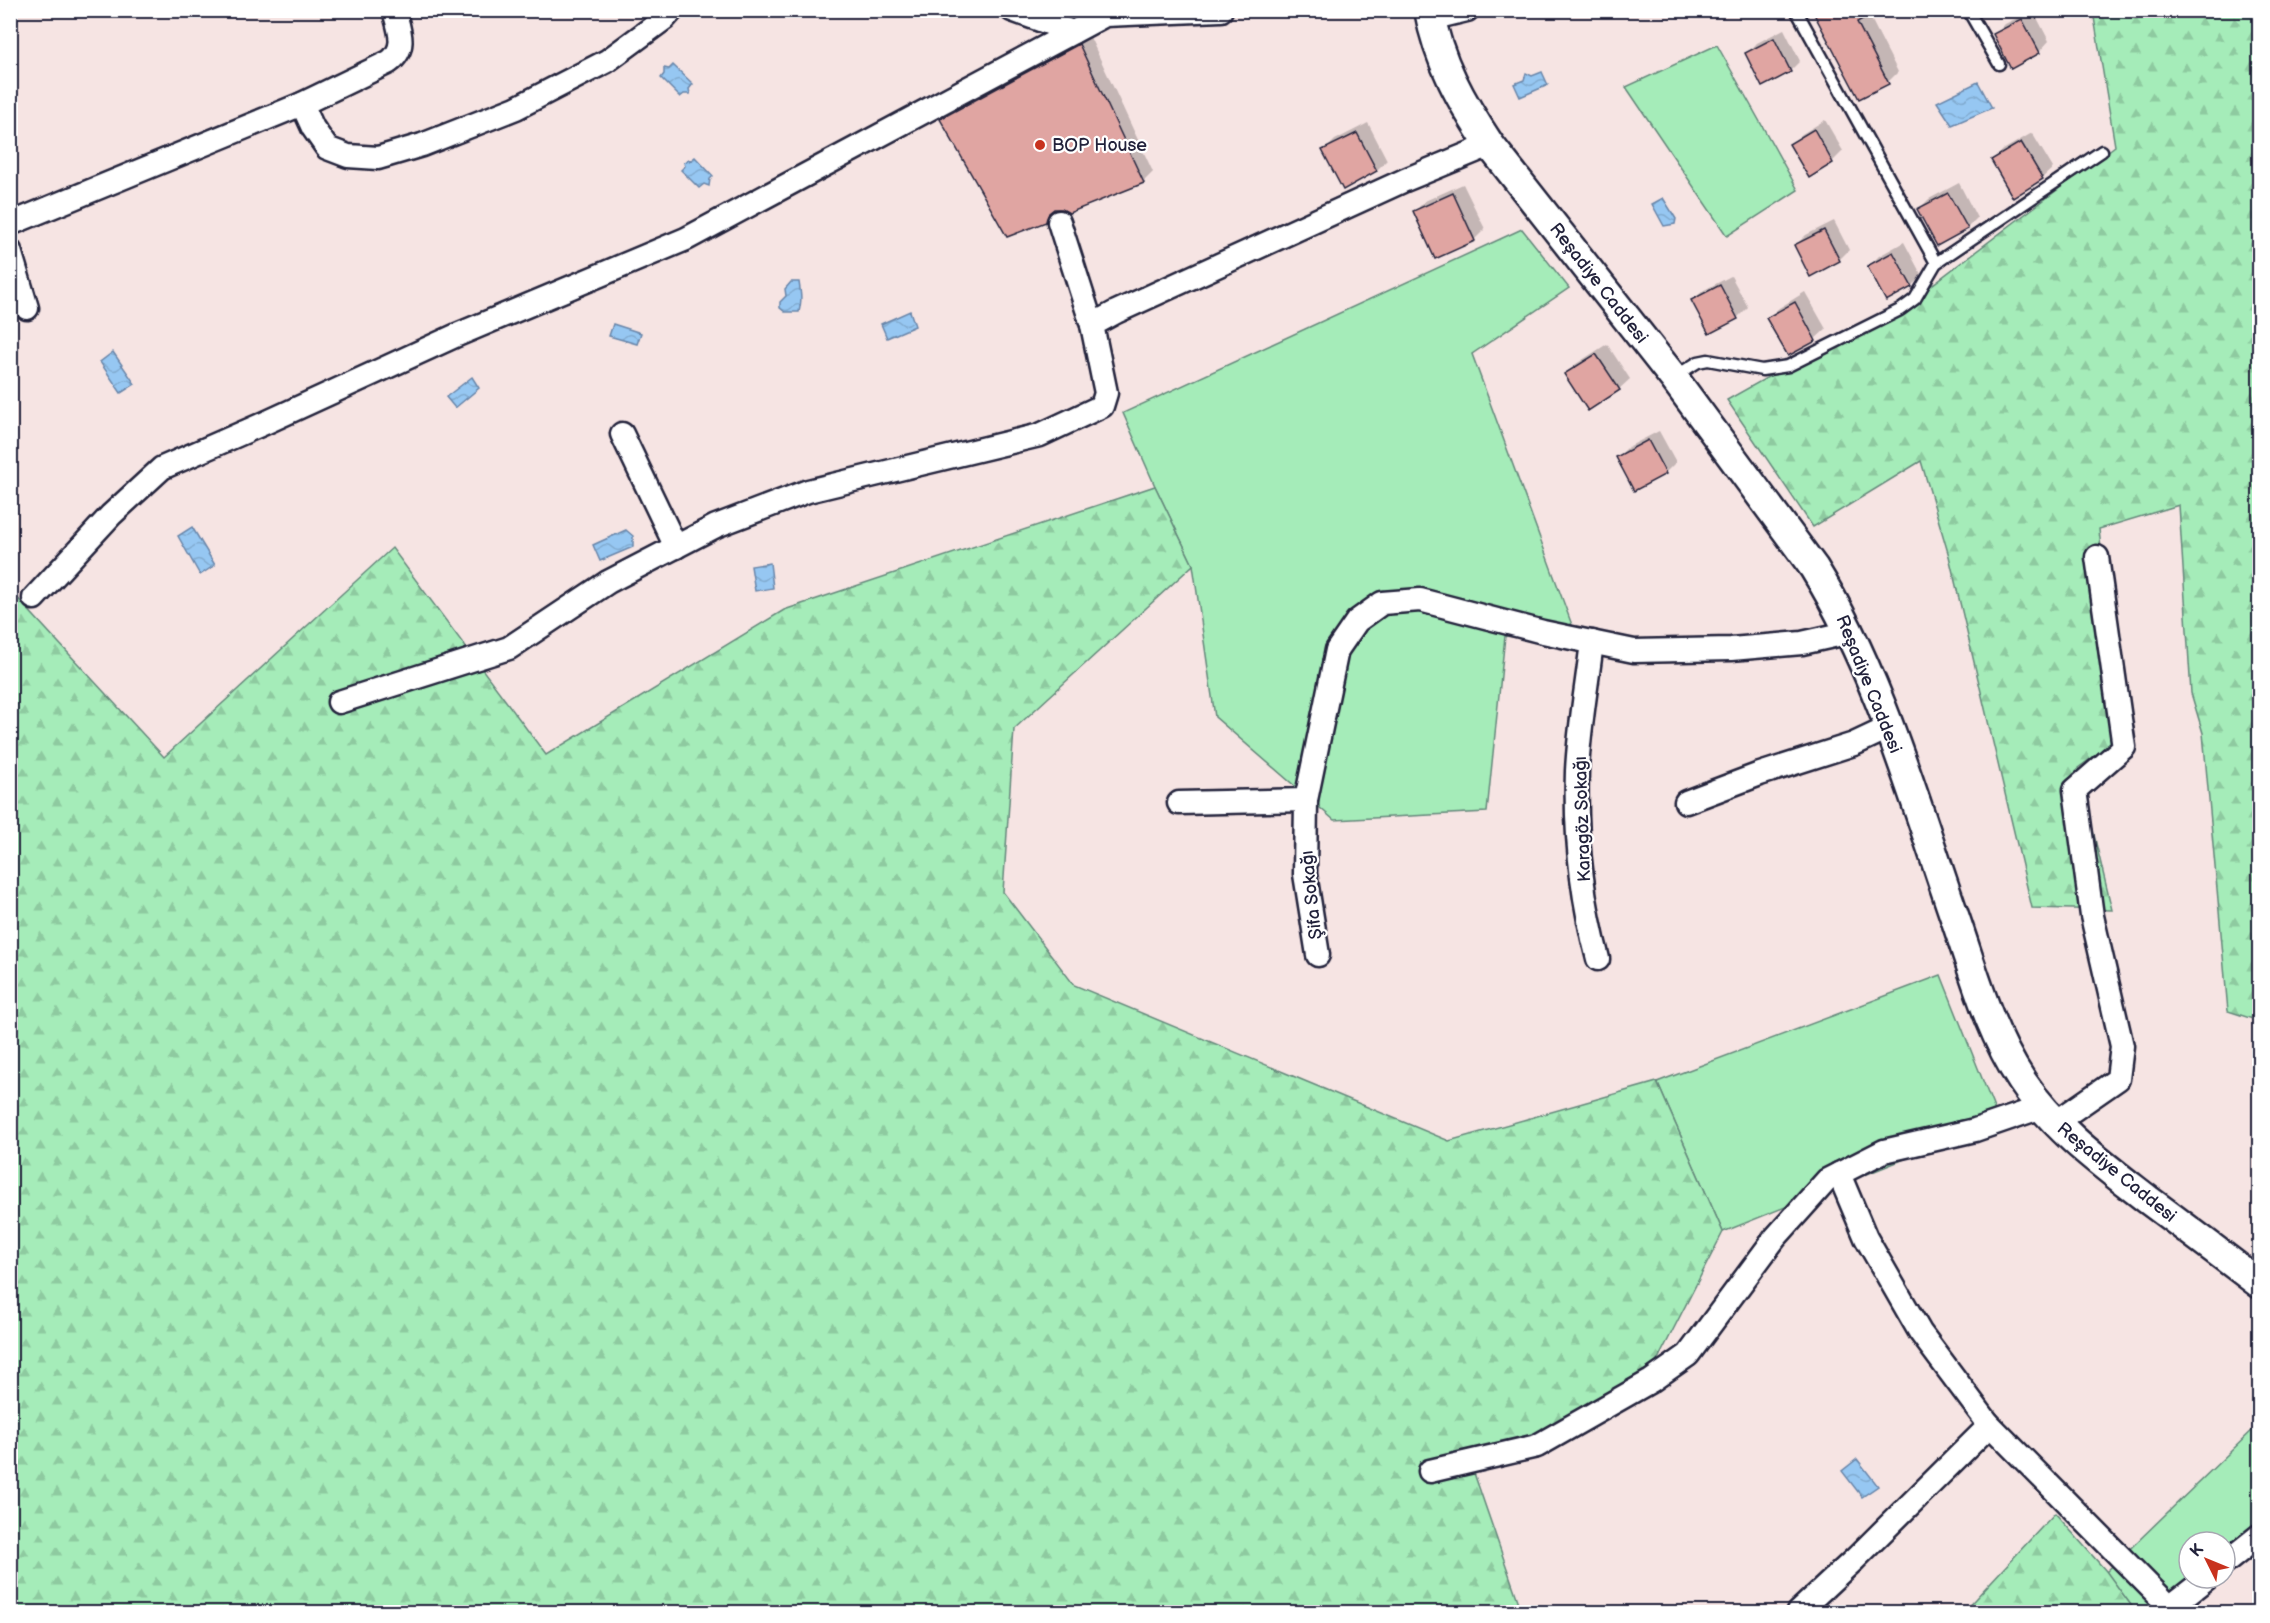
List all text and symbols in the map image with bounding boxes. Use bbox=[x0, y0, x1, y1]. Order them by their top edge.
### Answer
place label: BOP House bbox=[1052, 135, 1147, 156]
marker: BOP House bbox=[1033, 138, 1047, 152]
street label: Reşadiye Caddesi bbox=[1545, 219, 1652, 348]
street label: Reşadiye Caddesi bbox=[1831, 612, 1906, 756]
street label: Karagöz Sokağı bbox=[1570, 756, 1595, 882]
street label: Şifa Sokağı bbox=[1296, 850, 1327, 940]
street label: Reşadiye Caddesi bbox=[2053, 1118, 2180, 1227]
north arrow bbox=[2177, 1530, 2237, 1590]
text: K bbox=[2186, 1540, 2208, 1561]

